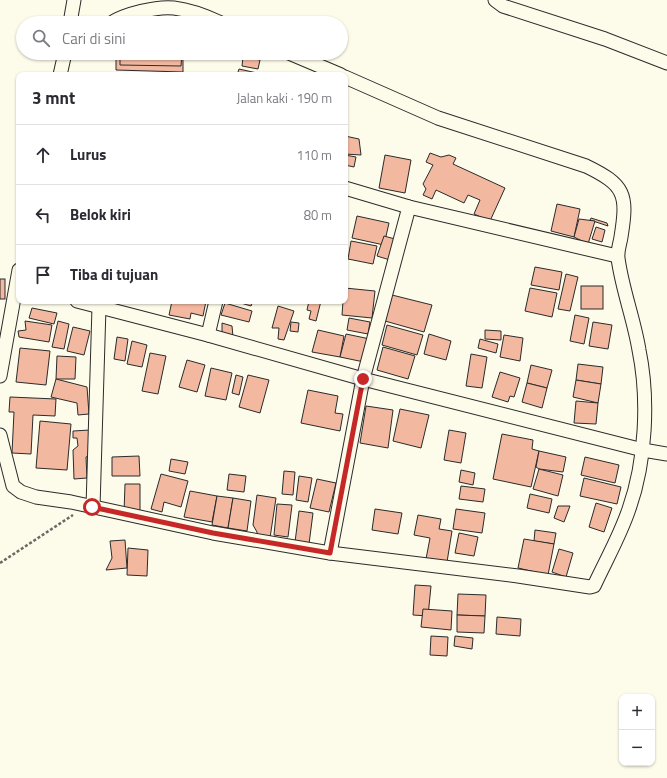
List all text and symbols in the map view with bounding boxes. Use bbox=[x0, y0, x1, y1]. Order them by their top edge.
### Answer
search box bbox=[16, 16, 348, 60]
icon: search bbox=[30, 27, 52, 49]
text: Cari di sini bbox=[62, 27, 126, 50]
text: 3 mnt bbox=[32, 85, 75, 111]
text: Jalan kaki · 190 m bbox=[236, 88, 332, 108]
text: Lurus bbox=[70, 143, 106, 166]
icon: ahead bbox=[32, 144, 54, 166]
text: 110 m bbox=[296, 145, 332, 165]
text: Belok kiri bbox=[70, 203, 131, 226]
icon: left bbox=[32, 204, 54, 226]
text: 80 m bbox=[304, 205, 332, 225]
text: Tiba di tujuan bbox=[70, 263, 158, 286]
icon: arrive bbox=[32, 264, 54, 286]
route end bbox=[354, 370, 372, 388]
route start bbox=[83, 498, 101, 516]
map controls bbox=[619, 694, 655, 766]
button: + bbox=[619, 694, 655, 730]
button: − bbox=[619, 730, 655, 766]

